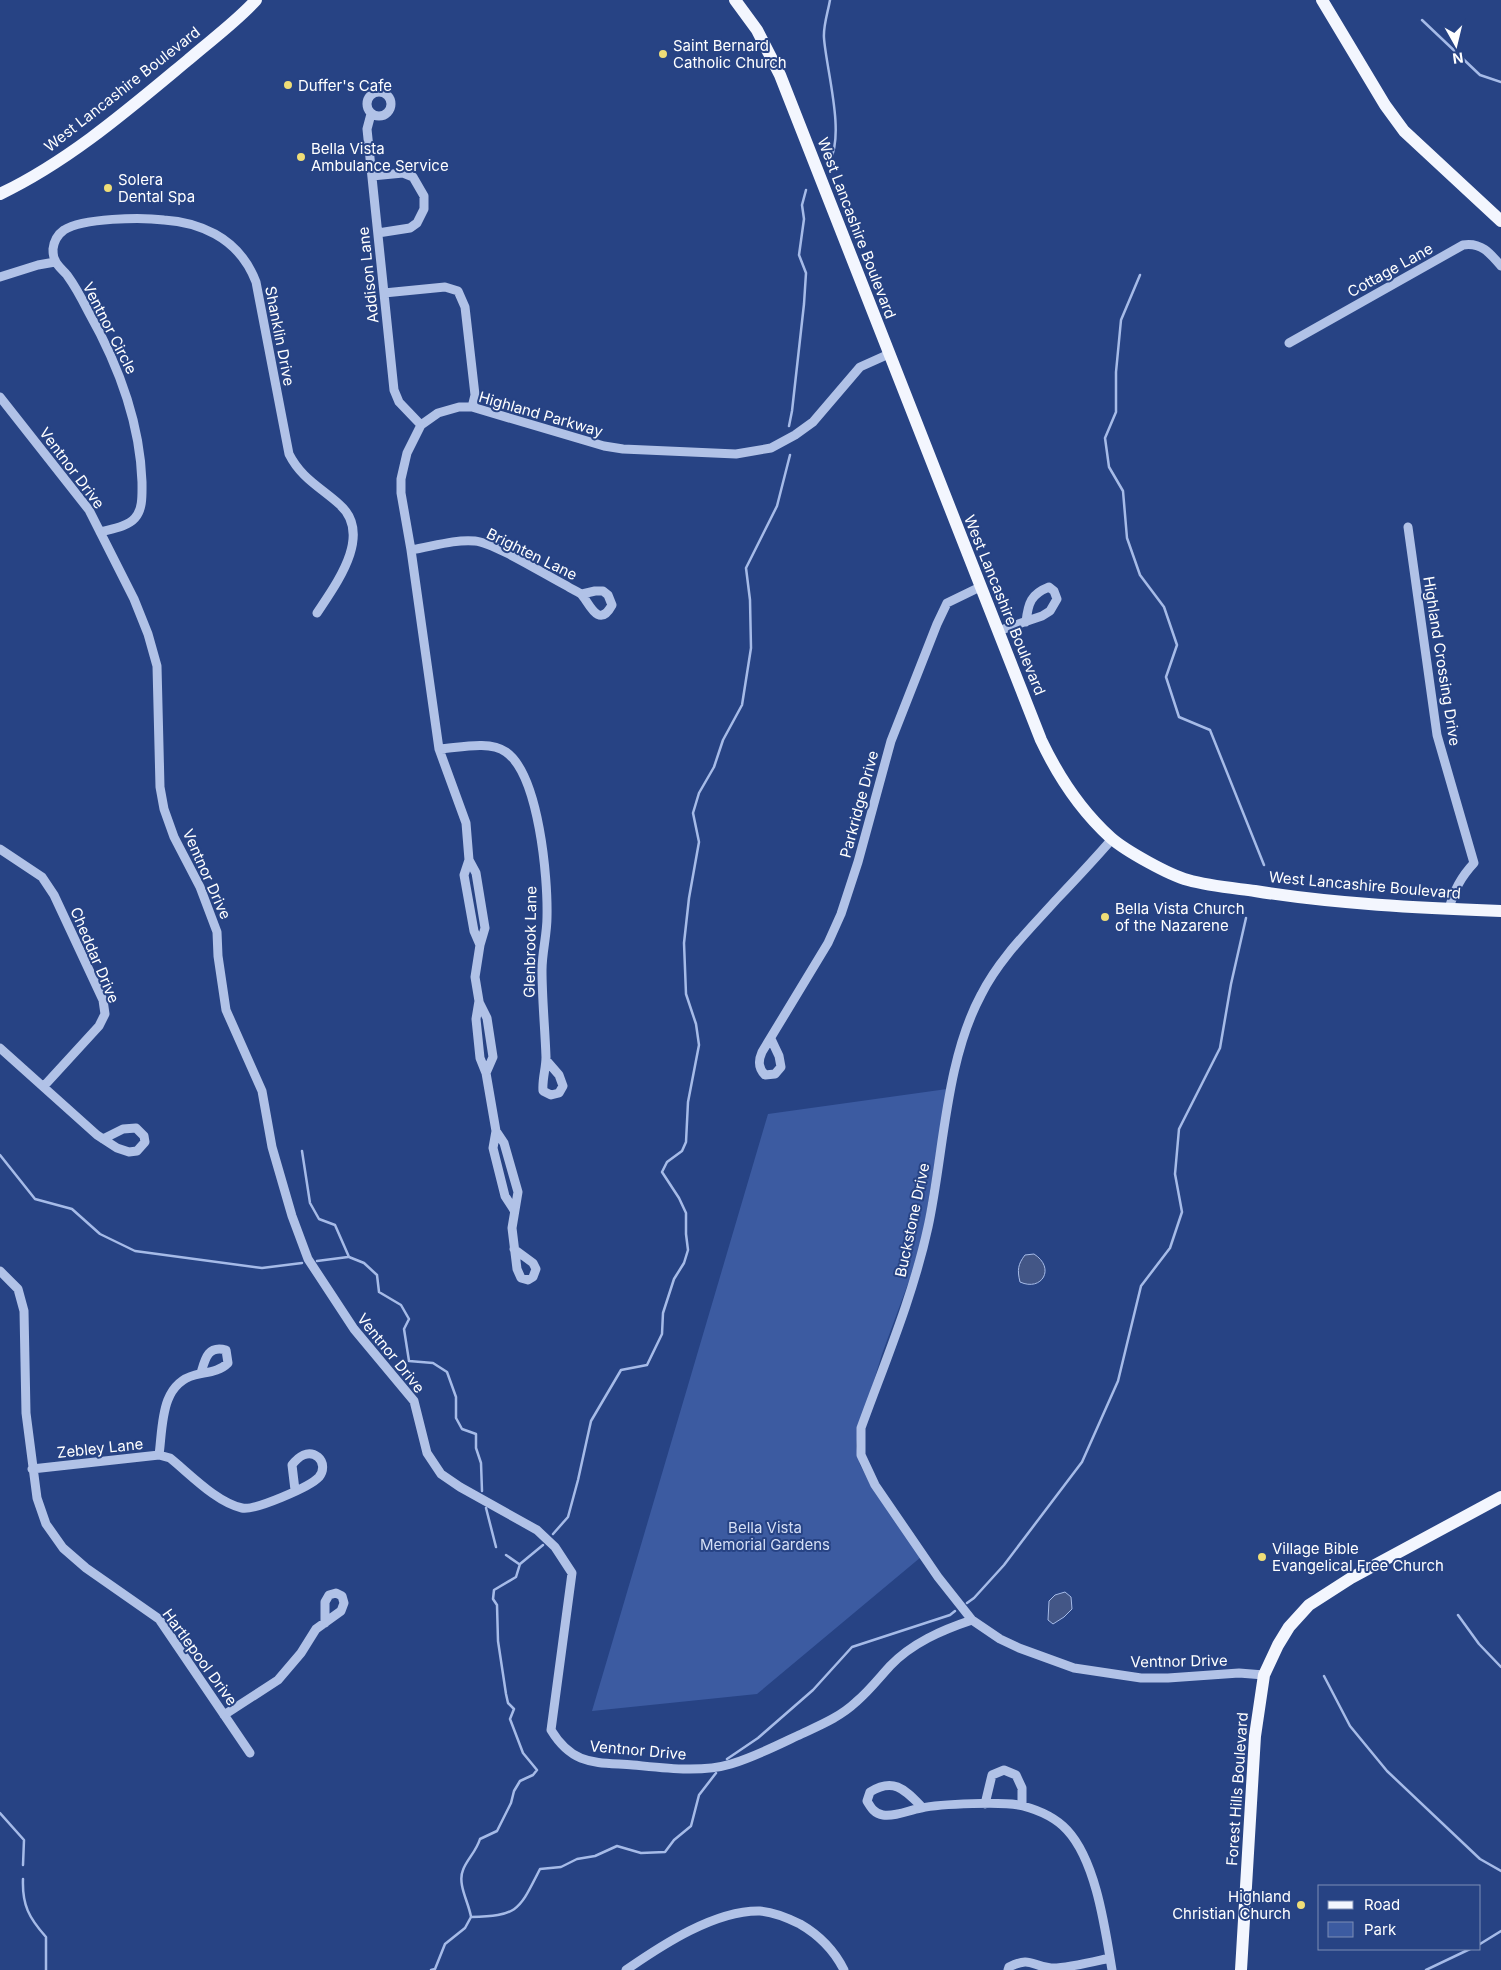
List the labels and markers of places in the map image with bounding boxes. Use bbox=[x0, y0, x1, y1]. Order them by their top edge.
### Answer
place label: Saint Bernard Catholic Church bbox=[673, 36, 787, 72]
marker: Saint Bernard Catholic Church bbox=[657, 48, 669, 60]
place label: Duffer's Cafe bbox=[298, 76, 392, 95]
marker: Duffer's Cafe bbox=[282, 79, 294, 91]
place label: Bella Vista Ambulance Service bbox=[311, 139, 449, 175]
marker: Bella Vista Ambulance Service bbox=[295, 151, 307, 163]
place label: Solera Dental Spa bbox=[118, 170, 195, 206]
marker: Solera Dental Spa bbox=[102, 182, 114, 194]
place label: Bella Vista Church of the Nazarene bbox=[1115, 899, 1245, 935]
marker: Bella Vista Church of the Nazarene bbox=[1099, 911, 1111, 923]
place label: Village Bible Evangelical Free Church bbox=[1272, 1539, 1444, 1575]
marker: Village Bible Evangelical Free Church bbox=[1256, 1551, 1268, 1563]
place label: Highland Christian Church bbox=[1172, 1887, 1291, 1923]
marker: Highland Christian Church bbox=[1295, 1899, 1307, 1911]

